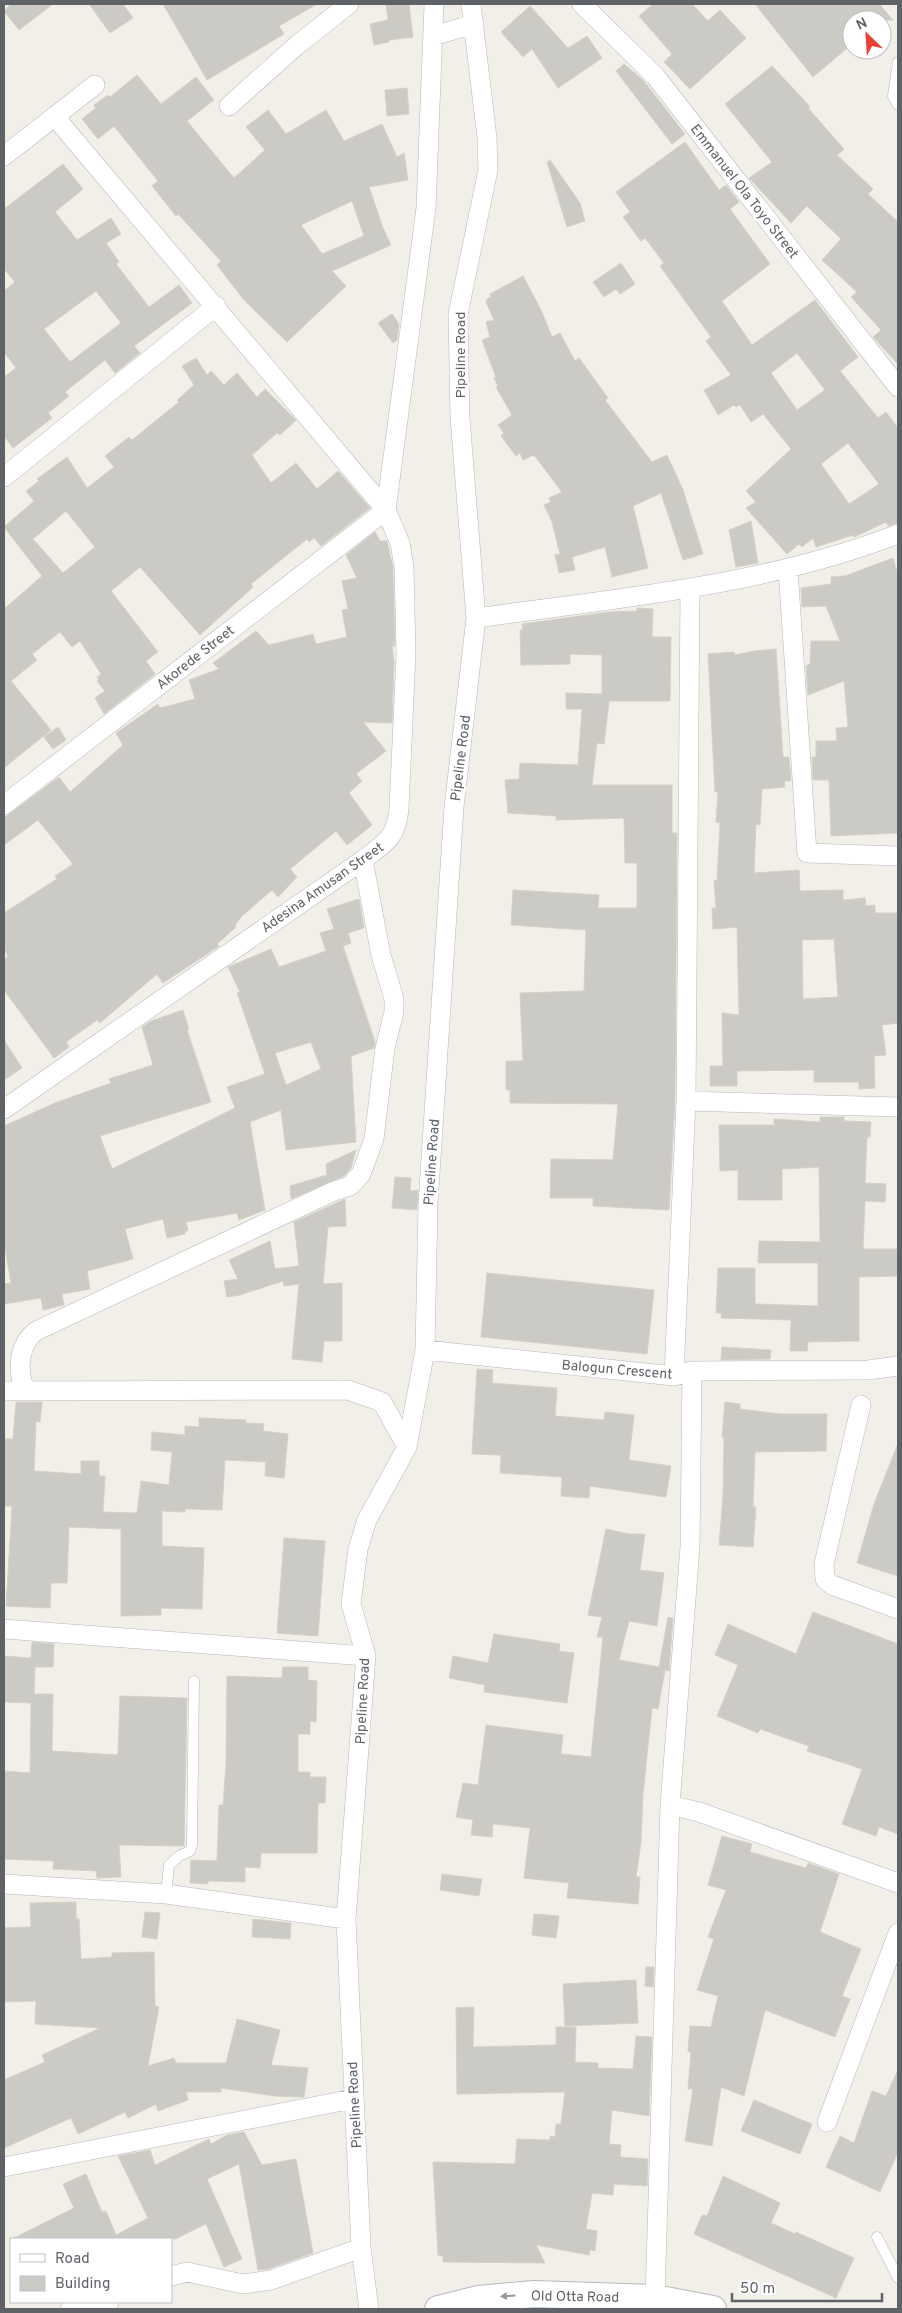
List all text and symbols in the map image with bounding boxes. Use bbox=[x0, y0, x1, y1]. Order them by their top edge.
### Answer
north arrow bbox=[842, 10, 892, 60]
text: N bbox=[854, 15, 870, 34]
street label: Emmanuel Ola Toyo Street bbox=[686, 121, 802, 262]
street label: Pipeline Road bbox=[453, 312, 470, 398]
street label: Akorede Street bbox=[154, 622, 238, 694]
street label: Pipeline Road bbox=[448, 714, 475, 802]
street label: Adesina Amusan Street bbox=[258, 839, 387, 937]
street label: Pipeline Road bbox=[421, 1118, 444, 1206]
street label: Balogun Crescent bbox=[561, 1357, 673, 1384]
street label: Pipeline Road bbox=[353, 1657, 374, 1745]
street label: Pipeline Road bbox=[345, 2061, 366, 2149]
legend bbox=[10, 2238, 172, 2303]
text: Road bbox=[55, 2250, 90, 2269]
scale bar bbox=[732, 2270, 882, 2302]
text: Building bbox=[55, 2275, 110, 2294]
text: 50 m bbox=[740, 2280, 775, 2299]
street label: Old Otta Road bbox=[531, 2288, 619, 2307]
one-way arrow bbox=[499, 2292, 515, 2300]

